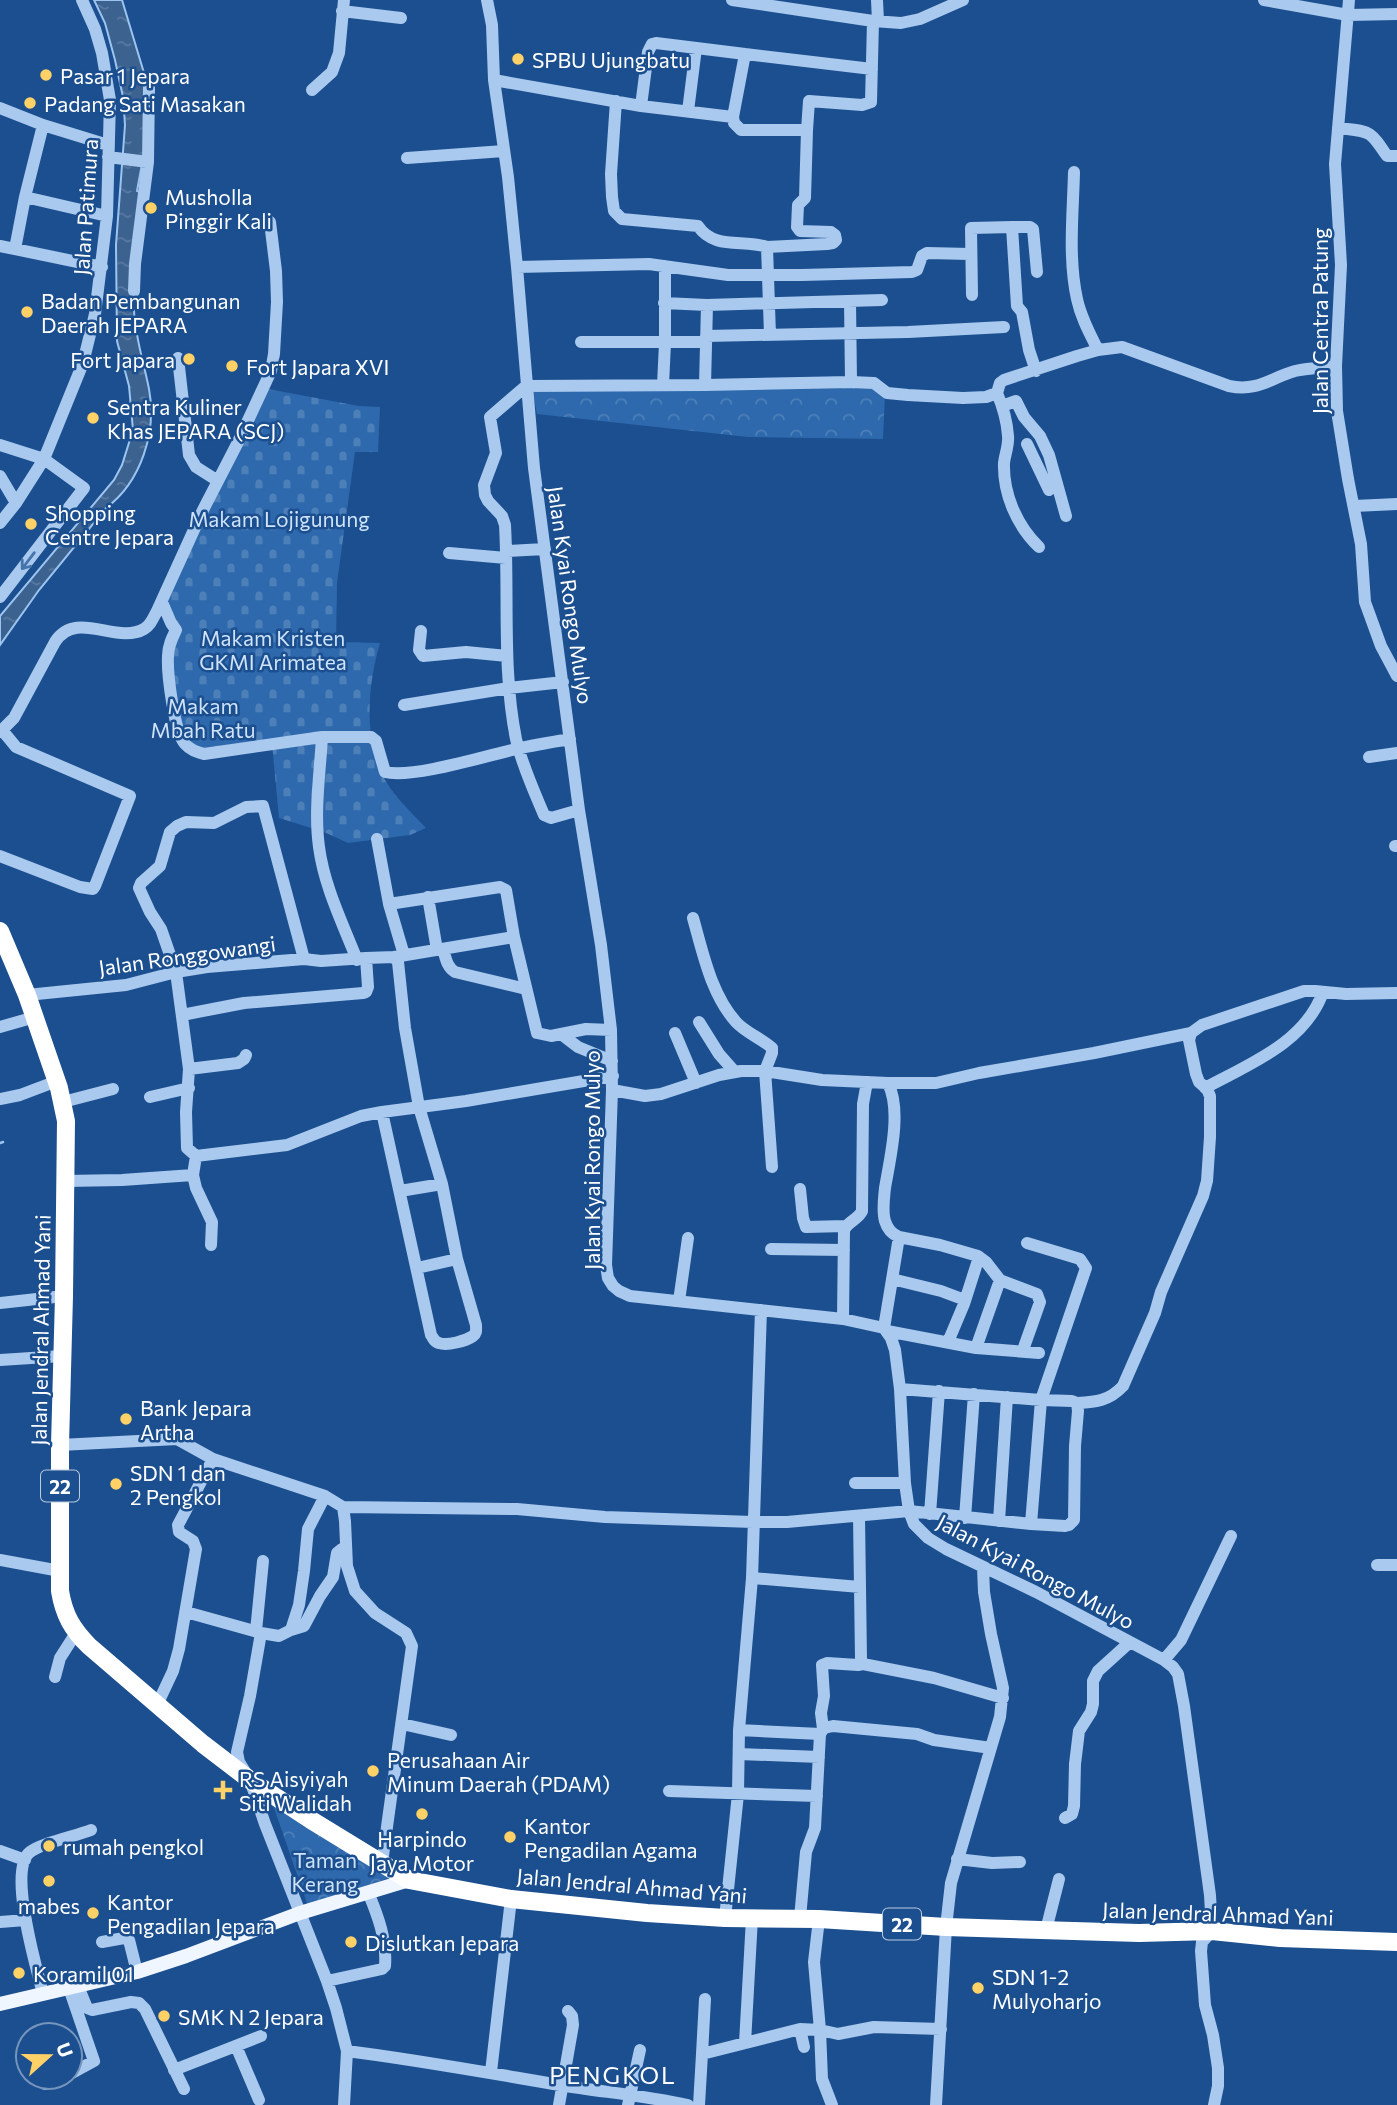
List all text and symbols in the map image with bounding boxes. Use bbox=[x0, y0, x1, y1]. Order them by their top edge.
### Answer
place label: SPBU Ujungbatu bbox=[532, 47, 690, 72]
marker: SPBU Ujungbatu bbox=[510, 51, 526, 67]
place label: Pasar 1 Jepara bbox=[60, 63, 190, 88]
marker: Pasar 1 Jepara bbox=[38, 67, 54, 83]
place label: Padang Sati Masakan bbox=[44, 91, 246, 116]
marker: Padang Sati Masakan bbox=[22, 95, 38, 111]
street label: Jalan Patimura bbox=[68, 138, 102, 276]
place label: Musholla Pinggir Kali bbox=[165, 184, 272, 233]
marker: Musholla Pinggir Kali bbox=[143, 200, 159, 216]
street label: Jalan Centra Patung bbox=[1307, 228, 1332, 414]
place label: Badan Pembangunan Daerah JEPARA bbox=[41, 288, 241, 337]
marker: Badan Pembangunan Daerah JEPARA bbox=[19, 304, 35, 320]
place label: Fort Japara bbox=[70, 347, 175, 372]
marker: Fort Japara bbox=[181, 351, 197, 367]
place label: Fort Japara XVI bbox=[246, 354, 389, 379]
marker: Fort Japara XVI bbox=[224, 358, 240, 374]
place label: Sentra Kuliner Khas JEPARA (SCJ) bbox=[107, 394, 284, 443]
marker: Sentra Kuliner Khas JEPARA (SCJ) bbox=[85, 410, 101, 426]
street label: Jalan Kyai Rongo Mulyo bbox=[543, 484, 599, 706]
place label: Shopping Centre Jepara bbox=[45, 500, 174, 549]
park label: Makam Lojigunung bbox=[188, 506, 370, 531]
marker: Shopping Centre Jepara bbox=[23, 516, 39, 532]
one-way arrow bbox=[20, 552, 35, 570]
park label: Makam Kristen GKMI Arimatea bbox=[199, 625, 347, 674]
park label: Makam Mbah Ratu bbox=[151, 693, 255, 742]
street label: Jalan Ronggowangi bbox=[97, 930, 277, 980]
street label: Jalan Kyai Rongo Mulyo bbox=[579, 1050, 604, 1270]
street label: Jalan Jendral Ahmad Yani bbox=[25, 1214, 55, 1446]
place label: Bank Jepara Artha bbox=[140, 1395, 252, 1444]
marker: Bank Jepara Artha bbox=[118, 1411, 134, 1427]
place label: SDN 1 dan 2 Pengkol bbox=[130, 1460, 226, 1509]
road number: 22 bbox=[41, 1470, 79, 1502]
marker: SDN 1 dan 2 Pengkol bbox=[108, 1476, 124, 1492]
street label: Jalan Kyai Rongo Mulyo bbox=[933, 1508, 1139, 1634]
place label: Perusahaan Air Minum Daerah (PDAM) bbox=[387, 1747, 610, 1796]
marker: Perusahaan Air Minum Daerah (PDAM) bbox=[365, 1763, 381, 1779]
place label: RS Aisyiyah Siti Walidah bbox=[239, 1766, 352, 1815]
marker: RS Aisyiyah Siti Walidah bbox=[213, 1780, 233, 1800]
marker: Harpindo Jaya Motor bbox=[414, 1806, 430, 1822]
place label: Kantor Pengadilan Agama bbox=[524, 1813, 698, 1862]
place label: Harpindo Jaya Motor bbox=[370, 1826, 474, 1875]
marker: Kantor Pengadilan Agama bbox=[502, 1829, 518, 1845]
place label: rumah pengkol bbox=[63, 1834, 204, 1859]
marker: rumah pengkol bbox=[41, 1838, 57, 1854]
park label: Taman Kerang bbox=[291, 1847, 359, 1896]
street label: Jalan Jendral Ahmad Yani bbox=[516, 1862, 748, 1908]
marker: mabes bbox=[41, 1873, 57, 1889]
place label: Kantor Pengadilan Jepara bbox=[107, 1889, 275, 1938]
place label: mabes bbox=[18, 1893, 80, 1918]
street label: Jalan Jendral Ahmad Yani bbox=[1102, 1896, 1334, 1930]
marker: Kantor Pengadilan Jepara bbox=[85, 1905, 101, 1921]
road number: 22 bbox=[883, 1908, 921, 1940]
place label: Dislutkan Jepara bbox=[365, 1930, 519, 1955]
marker: Dislutkan Jepara bbox=[343, 1934, 359, 1950]
place label: Koramil 01 bbox=[33, 1961, 134, 1986]
place label: SDN 1-2 Mulyoharjo bbox=[992, 1964, 1101, 2013]
marker: Koramil 01 bbox=[11, 1965, 27, 1981]
marker: SDN 1-2 Mulyoharjo bbox=[970, 1980, 986, 1996]
place label: SMK N 2 Jepara bbox=[178, 2004, 324, 2029]
marker: SMK N 2 Jepara bbox=[156, 2008, 172, 2024]
north arrow bbox=[14, 2021, 84, 2091]
text: U bbox=[52, 2039, 79, 2060]
district label: PENGKOL bbox=[549, 2060, 677, 2089]

